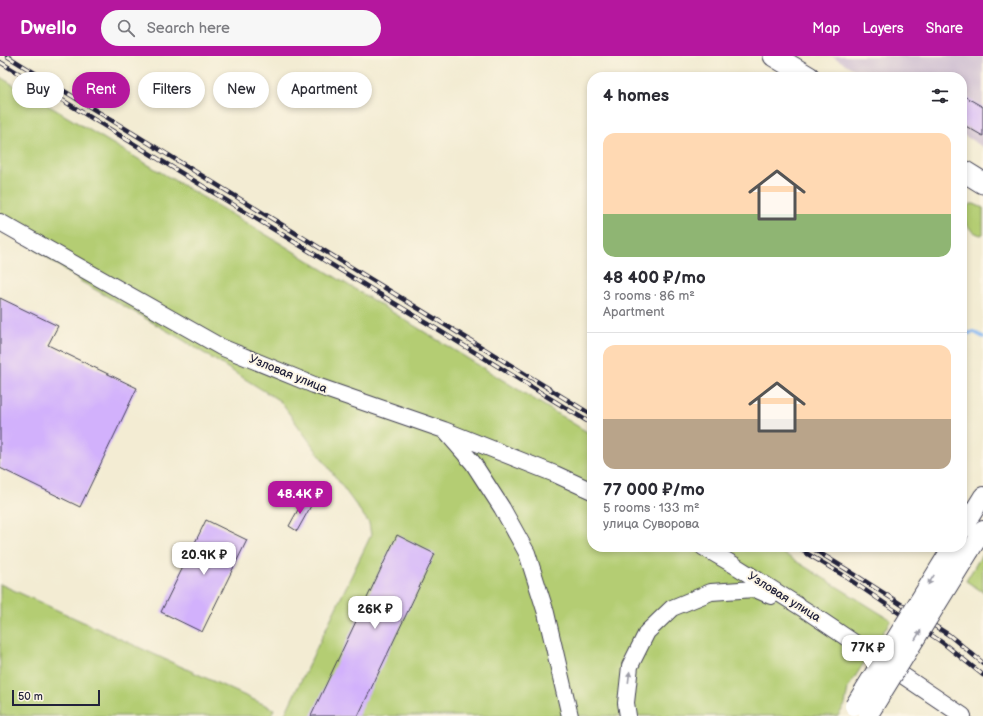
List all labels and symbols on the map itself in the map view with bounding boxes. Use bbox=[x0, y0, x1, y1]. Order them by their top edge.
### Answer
street label: Узловая улица bbox=[247, 351, 329, 397]
pin: 48.4K ₽ bbox=[263, 481, 337, 515]
pin: 20.9K ₽ bbox=[167, 542, 241, 576]
street label: Узловая улица bbox=[745, 569, 823, 625]
one-way arrow bbox=[928, 574, 935, 586]
pin: 26K ₽ bbox=[347, 596, 403, 630]
one-way arrow bbox=[915, 629, 922, 641]
pin: 77K ₽ bbox=[840, 635, 896, 669]
one-way arrow bbox=[626, 671, 632, 683]
scale bar bbox=[12, 688, 100, 707]

